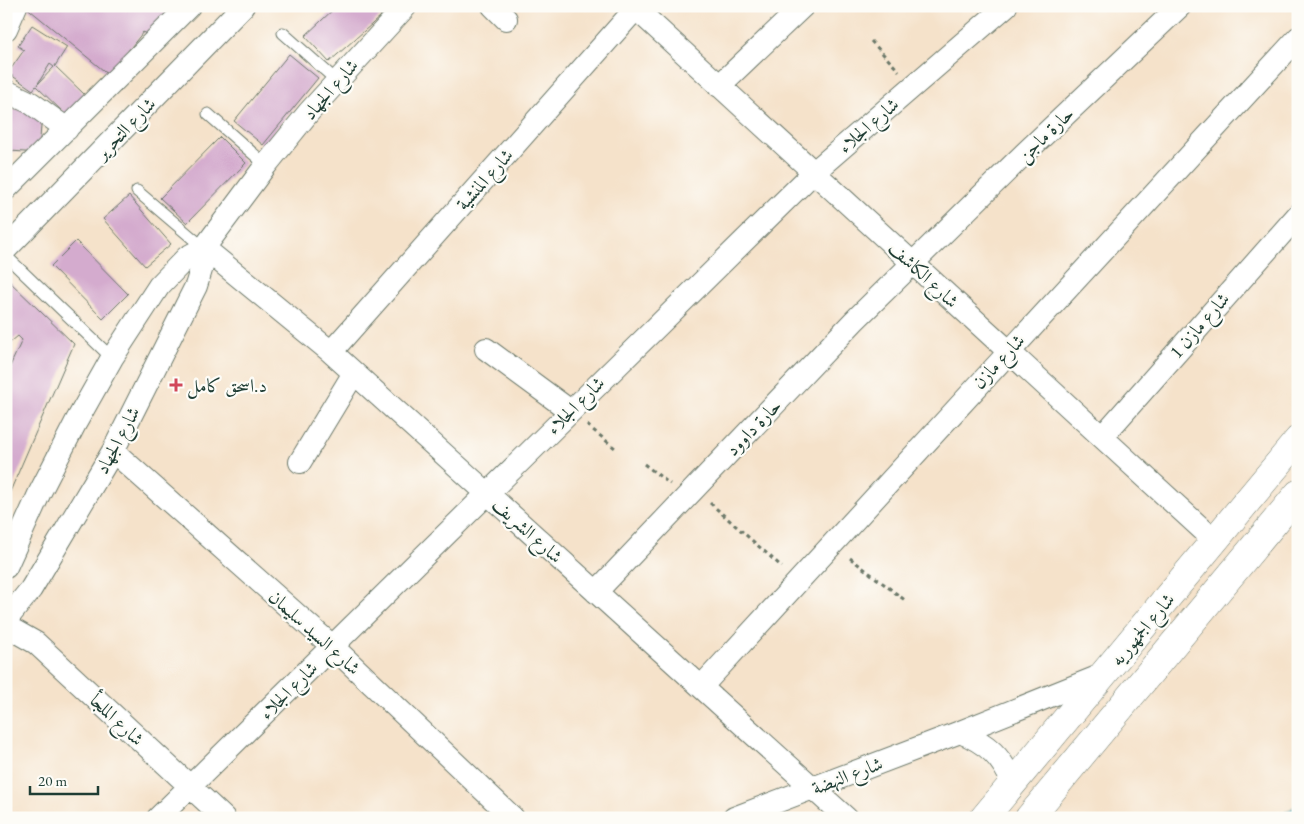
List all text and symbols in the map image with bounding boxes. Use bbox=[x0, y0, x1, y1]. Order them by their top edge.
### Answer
street label: شارع الجهاد bbox=[297, 53, 366, 127]
street label: شارع التحرير bbox=[88, 92, 163, 168]
street label: شارع الجلاء bbox=[832, 92, 906, 161]
street label: حارة ماجن bbox=[1011, 101, 1080, 168]
street label: شارع المنشية bbox=[450, 143, 521, 218]
street label: شارع الكاشف bbox=[881, 235, 964, 316]
street label: شارع مازن 1 bbox=[1164, 287, 1237, 366]
street label: شارع مازن bbox=[966, 328, 1033, 396]
street label: شارع الجلاء bbox=[541, 371, 612, 442]
place label: د.اسحق كامل bbox=[187, 373, 267, 399]
marker: د.اسحق كامل bbox=[169, 378, 183, 392]
street label: حارة داوود bbox=[720, 393, 787, 461]
street label: شارع الجهاد bbox=[89, 402, 148, 480]
street label: شارع الشريف bbox=[485, 492, 568, 571]
street label: شارع السيد سليمان bbox=[261, 584, 366, 683]
street label: شارع الجمهوريه bbox=[1105, 588, 1183, 673]
street label: شارع الجلاء bbox=[254, 656, 325, 727]
street label: شارع الملجأ bbox=[82, 687, 150, 754]
street label: شارع النهضة bbox=[808, 751, 887, 803]
scale bar bbox=[30, 764, 98, 796]
text: 20 m bbox=[38, 771, 67, 790]

